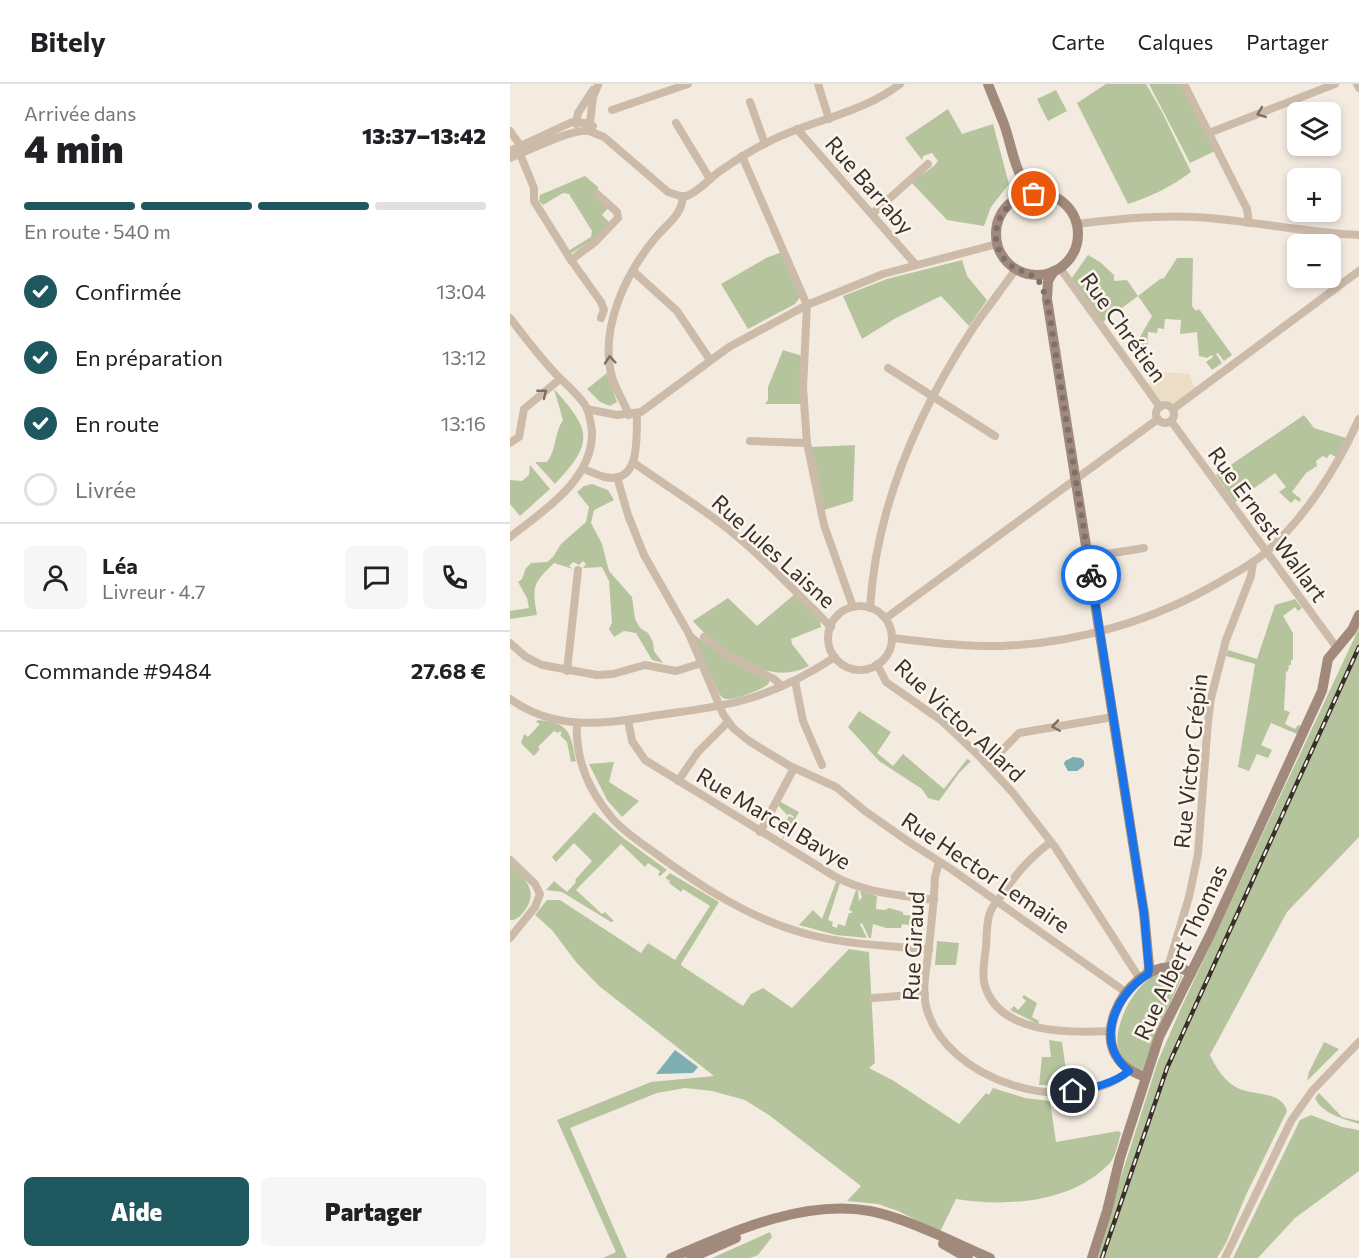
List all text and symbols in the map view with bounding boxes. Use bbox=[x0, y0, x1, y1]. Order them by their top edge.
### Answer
text: Bitely bbox=[30, 24, 106, 58]
text: Carte bbox=[1052, 29, 1105, 54]
text: Calques bbox=[1138, 29, 1213, 54]
text: Partager bbox=[1246, 29, 1329, 54]
text: Arrivée dans bbox=[24, 101, 136, 125]
map controls bbox=[1287, 102, 1341, 288]
button: layers bbox=[1287, 102, 1341, 156]
one-way arrow bbox=[1256, 106, 1267, 118]
text: 13:37–13:42 bbox=[362, 122, 486, 149]
text: 4 min bbox=[24, 123, 124, 171]
street label: Rue Barraby bbox=[820, 130, 920, 240]
pin bbox=[1008, 168, 1059, 219]
button: + bbox=[1287, 168, 1341, 222]
icon: bag bbox=[1017, 177, 1050, 210]
text: En route · 540 m bbox=[24, 219, 171, 243]
button: − bbox=[1287, 234, 1341, 288]
street label: Rue Chrétien bbox=[1075, 267, 1173, 387]
icon: check bbox=[24, 275, 57, 308]
text: Confirmée bbox=[75, 278, 181, 305]
text: 13:04 bbox=[436, 279, 486, 303]
icon: check bbox=[24, 341, 57, 374]
text: En préparation bbox=[75, 344, 223, 371]
text: 13:12 bbox=[442, 345, 486, 369]
one-way arrow bbox=[604, 355, 617, 364]
one-way arrow bbox=[536, 390, 547, 401]
icon: check bbox=[24, 407, 57, 440]
text: En route bbox=[75, 410, 159, 437]
text: 13:16 bbox=[441, 411, 486, 435]
street label: Rue Ernest Wallart bbox=[1203, 441, 1333, 607]
text: Livrée bbox=[75, 476, 136, 503]
street label: Rue Jules Laisne bbox=[707, 489, 841, 613]
courier bbox=[1061, 545, 1121, 605]
button: person bbox=[24, 546, 87, 609]
button: chat bbox=[345, 546, 408, 609]
button: phone bbox=[423, 546, 486, 609]
text: Léa bbox=[102, 552, 138, 579]
icon: bike bbox=[1075, 559, 1108, 592]
text: Livreur · 4.7 bbox=[102, 579, 206, 603]
street label: Rue Victor Allard bbox=[889, 653, 1031, 787]
text: Commande #9484 bbox=[24, 657, 211, 684]
text: 27.68 € bbox=[411, 657, 486, 684]
street label: Rue Victor Crépin bbox=[1167, 672, 1213, 850]
one-way arrow bbox=[1051, 720, 1060, 732]
street label: Rue Marcel Bavye bbox=[692, 761, 856, 875]
street label: Rue Hector Lemaire bbox=[897, 806, 1075, 938]
street label: Rue Albert Thomas bbox=[1127, 860, 1233, 1044]
street label: Rue Giraud bbox=[897, 891, 929, 1001]
pin bbox=[1047, 1065, 1098, 1116]
icon: home bbox=[1056, 1074, 1089, 1107]
button: Aide bbox=[24, 1177, 249, 1246]
button: Partager bbox=[261, 1177, 486, 1246]

